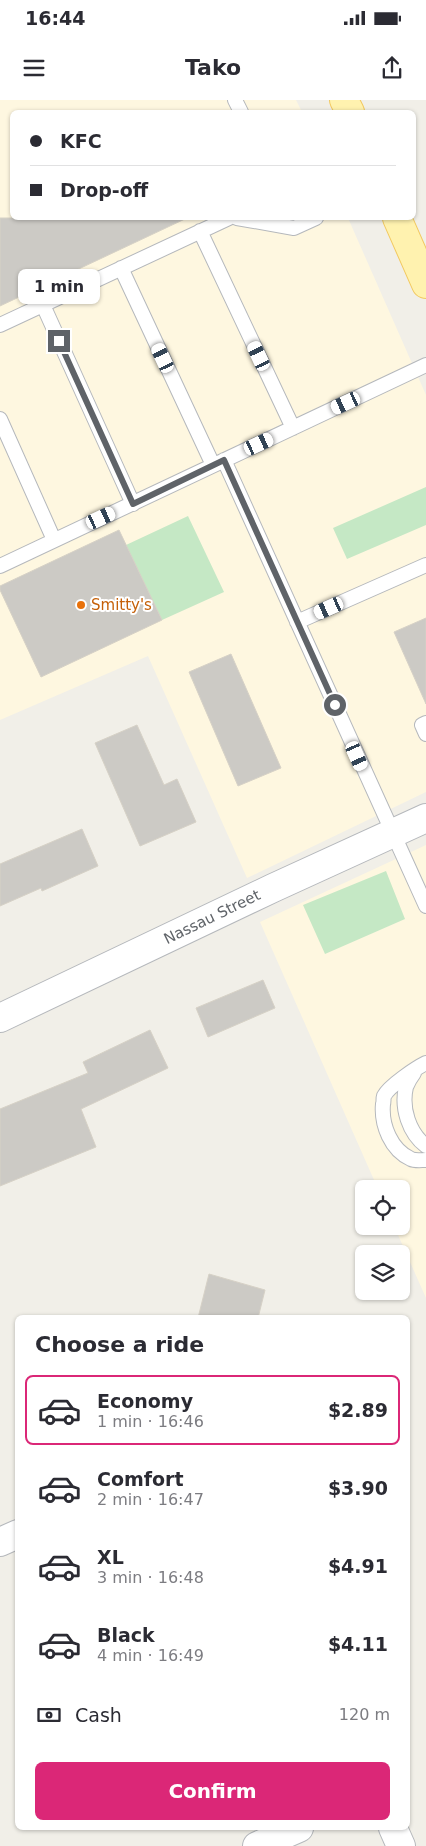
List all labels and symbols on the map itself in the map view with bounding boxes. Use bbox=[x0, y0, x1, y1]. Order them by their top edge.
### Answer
callout: 1 min bbox=[18, 268, 100, 304]
route end bbox=[48, 330, 70, 352]
car bbox=[245, 339, 272, 373]
car bbox=[149, 341, 176, 375]
car bbox=[329, 390, 362, 416]
car bbox=[242, 431, 275, 457]
car bbox=[84, 505, 117, 531]
car bbox=[312, 595, 345, 621]
place label: Smitty's bbox=[91, 596, 152, 614]
marker: Smitty's bbox=[75, 599, 87, 611]
route start bbox=[324, 694, 346, 716]
car bbox=[344, 739, 369, 773]
street label: Nassau Street bbox=[161, 886, 263, 948]

